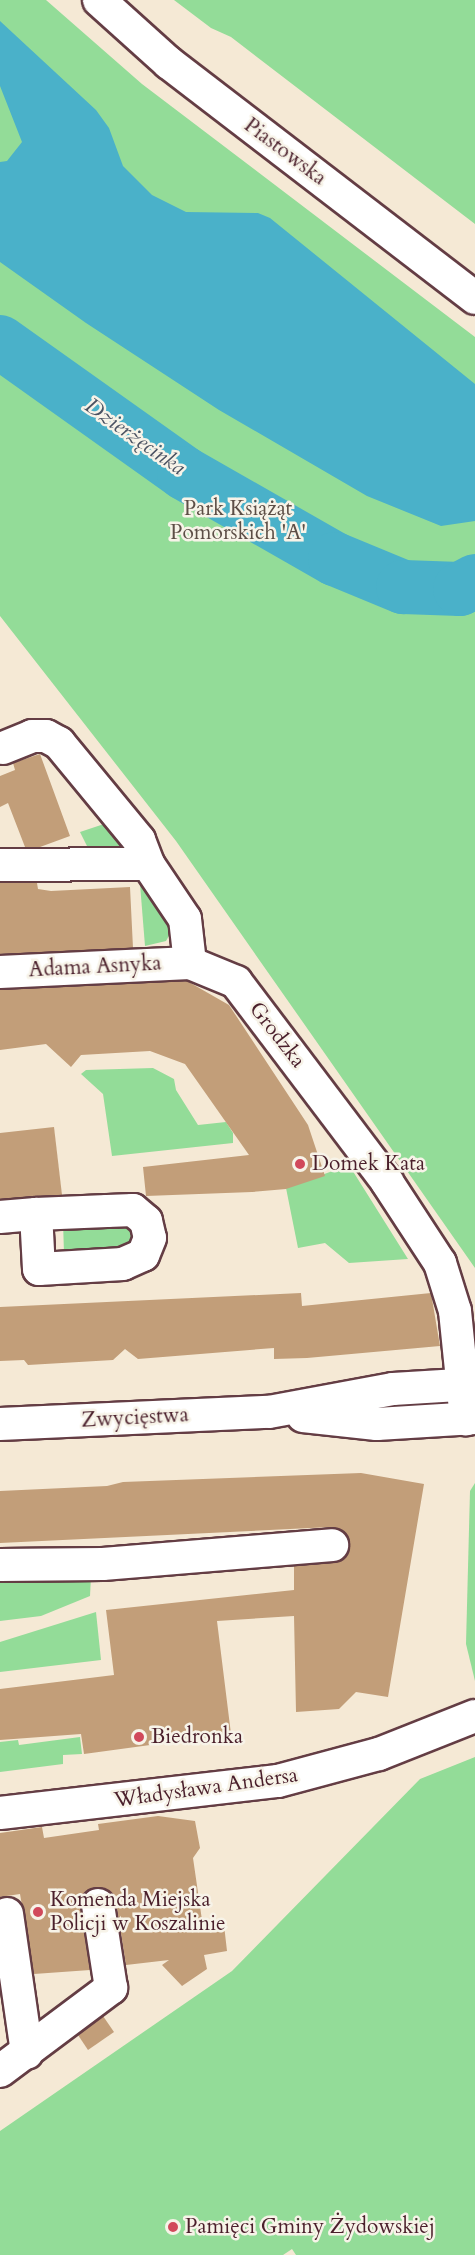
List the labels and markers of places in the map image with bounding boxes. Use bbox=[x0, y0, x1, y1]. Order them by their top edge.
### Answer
place label: Domek Kata bbox=[312, 1151, 425, 1177]
marker: Domek Kata bbox=[293, 1157, 307, 1171]
place label: Biedronka bbox=[151, 1724, 243, 1750]
marker: Biedronka bbox=[132, 1730, 146, 1744]
place label: Komenda Miejska Policji w Koszalinie bbox=[50, 1887, 226, 1937]
marker: Komenda Miejska Policji w Koszalinie bbox=[31, 1905, 45, 1919]
place label: Pamięci Gminy Żydowskiej bbox=[185, 2214, 435, 2240]
marker: Pamięci Gminy Żydowskiej bbox=[166, 2220, 180, 2234]

